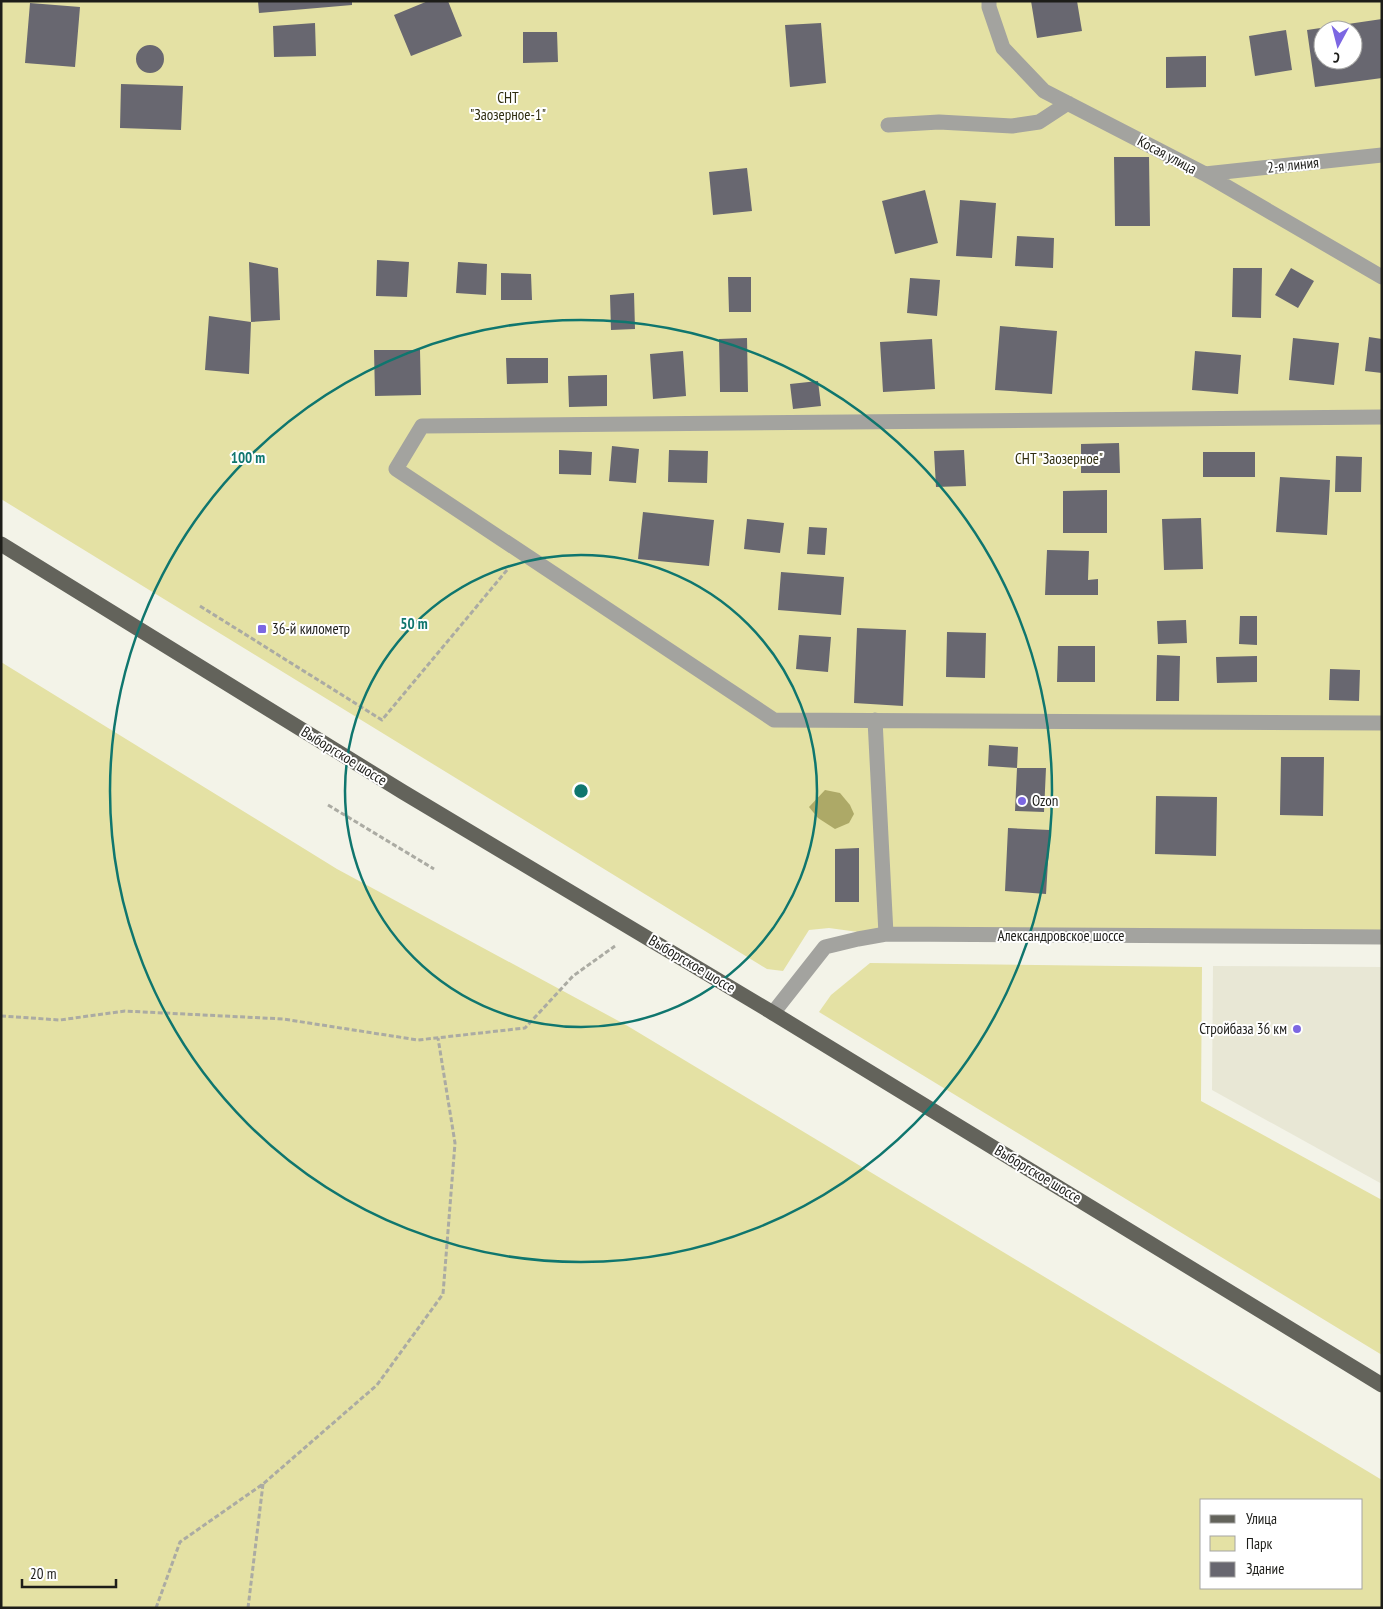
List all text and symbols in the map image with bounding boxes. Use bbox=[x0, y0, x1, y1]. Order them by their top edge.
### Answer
north arrow bbox=[1313, 20, 1363, 70]
text: С bbox=[1332, 49, 1341, 67]
park label: СНТ "Заозерное-1" bbox=[470, 88, 546, 124]
street label: Косая улица bbox=[1134, 131, 1200, 178]
street label: 2-я линия bbox=[1266, 152, 1320, 177]
text: 100 m bbox=[231, 448, 265, 467]
park label: СНТ "Заозерное" bbox=[1015, 449, 1103, 468]
text: 50 m bbox=[400, 614, 428, 633]
place label: 36-й километр bbox=[272, 619, 350, 638]
marker: 36-й километр bbox=[256, 623, 268, 635]
street label: Выборгское шоссе bbox=[298, 722, 391, 789]
centre of rings bbox=[572, 782, 590, 800]
place label: Ozon bbox=[1032, 791, 1058, 810]
marker: Ozon bbox=[1016, 795, 1028, 807]
street label: Александровское шоссе bbox=[997, 926, 1125, 945]
street label: Выборгское шоссе bbox=[646, 930, 739, 997]
place label: Стройбаза 36 км bbox=[1199, 1019, 1287, 1038]
marker: Стройбаза 36 км bbox=[1291, 1023, 1303, 1035]
street label: Выборгское шоссе bbox=[992, 1140, 1085, 1207]
legend bbox=[1200, 1499, 1363, 1589]
text: Улица bbox=[1246, 1509, 1277, 1528]
text: Парк bbox=[1246, 1534, 1272, 1553]
scale bar bbox=[22, 1556, 116, 1588]
text: Здание bbox=[1246, 1559, 1284, 1578]
text: 20 m bbox=[30, 1564, 56, 1583]

